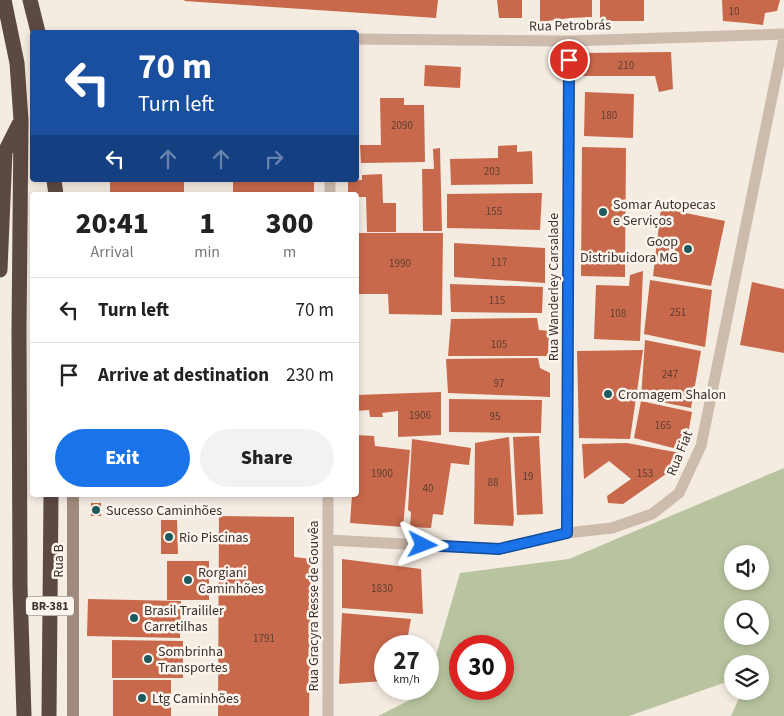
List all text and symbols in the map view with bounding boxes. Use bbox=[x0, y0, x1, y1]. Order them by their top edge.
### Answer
house number: 10 bbox=[729, 4, 739, 19]
street label: Rua Petrobrás bbox=[529, 15, 611, 37]
pin bbox=[548, 39, 590, 81]
text: 70 m bbox=[138, 42, 212, 92]
icon: arrive bbox=[555, 46, 583, 74]
icon: left bbox=[55, 50, 120, 115]
house number: 210 bbox=[618, 58, 634, 73]
text: Turn left bbox=[138, 88, 214, 120]
house number: 180 bbox=[601, 108, 617, 123]
house number: 2090 bbox=[391, 118, 413, 133]
icon: left bbox=[101, 145, 129, 173]
icon: ahead bbox=[154, 145, 182, 173]
icon: ahead bbox=[207, 145, 235, 173]
icon: right bbox=[260, 145, 288, 173]
house number: 203 bbox=[484, 164, 500, 179]
place label: Somar Autopecas e Serviços bbox=[613, 195, 716, 231]
text: 20:41 bbox=[75, 202, 149, 245]
text: 1 bbox=[199, 202, 215, 245]
text: 300 bbox=[266, 202, 314, 245]
house number: 155 bbox=[486, 204, 502, 219]
marker: Somar Autopecas e Serviços bbox=[597, 206, 609, 218]
street label: Rua Wanderley Carsalade bbox=[544, 213, 564, 361]
place label: Goop Distribuidora MG bbox=[580, 232, 678, 268]
text: Arrival bbox=[91, 241, 134, 263]
text: min bbox=[194, 241, 220, 263]
text: m bbox=[283, 241, 296, 263]
marker: Goop Distribuidora MG bbox=[682, 243, 694, 255]
house number: 117 bbox=[491, 255, 507, 270]
house number: 1990 bbox=[389, 256, 411, 271]
house number: 115 bbox=[489, 293, 505, 308]
icon: left bbox=[55, 296, 83, 324]
text: Turn left bbox=[98, 297, 169, 324]
text: 70 m bbox=[296, 297, 334, 324]
house number: 251 bbox=[670, 305, 686, 320]
house number: 108 bbox=[610, 306, 627, 321]
house number: 105 bbox=[491, 337, 507, 352]
icon: arrive bbox=[55, 361, 83, 389]
text: Arrive at destination bbox=[98, 362, 269, 389]
text: 230 m bbox=[286, 362, 334, 389]
house number: 247 bbox=[662, 367, 678, 382]
house number: 97 bbox=[494, 376, 504, 391]
place label: Cromagem Shalon bbox=[618, 385, 726, 405]
marker: Cromagem Shalon bbox=[602, 388, 614, 400]
house number: 1906 bbox=[409, 408, 431, 423]
house number: 95 bbox=[490, 409, 500, 424]
house number: 165 bbox=[655, 418, 671, 433]
street label: Rua Fiat bbox=[662, 427, 698, 479]
button: Exit bbox=[55, 429, 190, 487]
button: Share bbox=[200, 429, 334, 487]
house number: 1900 bbox=[371, 466, 393, 481]
house number: 153 bbox=[637, 466, 653, 481]
house number: 19 bbox=[523, 469, 533, 484]
house number: 88 bbox=[488, 475, 499, 490]
house number: 40 bbox=[423, 481, 433, 496]
place label: Sucesso Caminhões bbox=[106, 501, 222, 521]
marker: Sucesso Caminhões bbox=[90, 504, 102, 516]
position arrow bbox=[396, 518, 448, 570]
street label: Rua Gracyra Resse de Gouvêa bbox=[304, 521, 324, 691]
place label: Rio Piscinas bbox=[179, 528, 249, 548]
marker: Rio Piscinas bbox=[163, 531, 175, 543]
street label: Rua B bbox=[49, 544, 69, 578]
map controls bbox=[724, 545, 769, 700]
button: sound bbox=[724, 545, 769, 590]
place label: Rorgiani Caminhões bbox=[198, 563, 264, 599]
marker: Rorgiani Caminhões bbox=[182, 574, 194, 586]
house number: 1830 bbox=[371, 581, 393, 596]
road number: BR-381 bbox=[26, 596, 74, 616]
button: search bbox=[724, 600, 769, 645]
place label: Brasil Traililer Carretilhas bbox=[144, 601, 224, 637]
marker: Brasil Traililer Carretilhas bbox=[128, 612, 140, 624]
house number: 1791 bbox=[253, 631, 275, 646]
speed limit sign: 30 bbox=[449, 635, 514, 700]
place label: Sombrinha Transportes bbox=[158, 642, 228, 678]
text: 27 bbox=[393, 643, 420, 679]
marker: Sombrinha Transportes bbox=[142, 653, 154, 665]
button: layers bbox=[724, 655, 769, 700]
text: km/h bbox=[393, 671, 420, 688]
place label: Ltg Caminhões bbox=[152, 689, 239, 709]
marker: Ltg Caminhões bbox=[136, 692, 148, 704]

